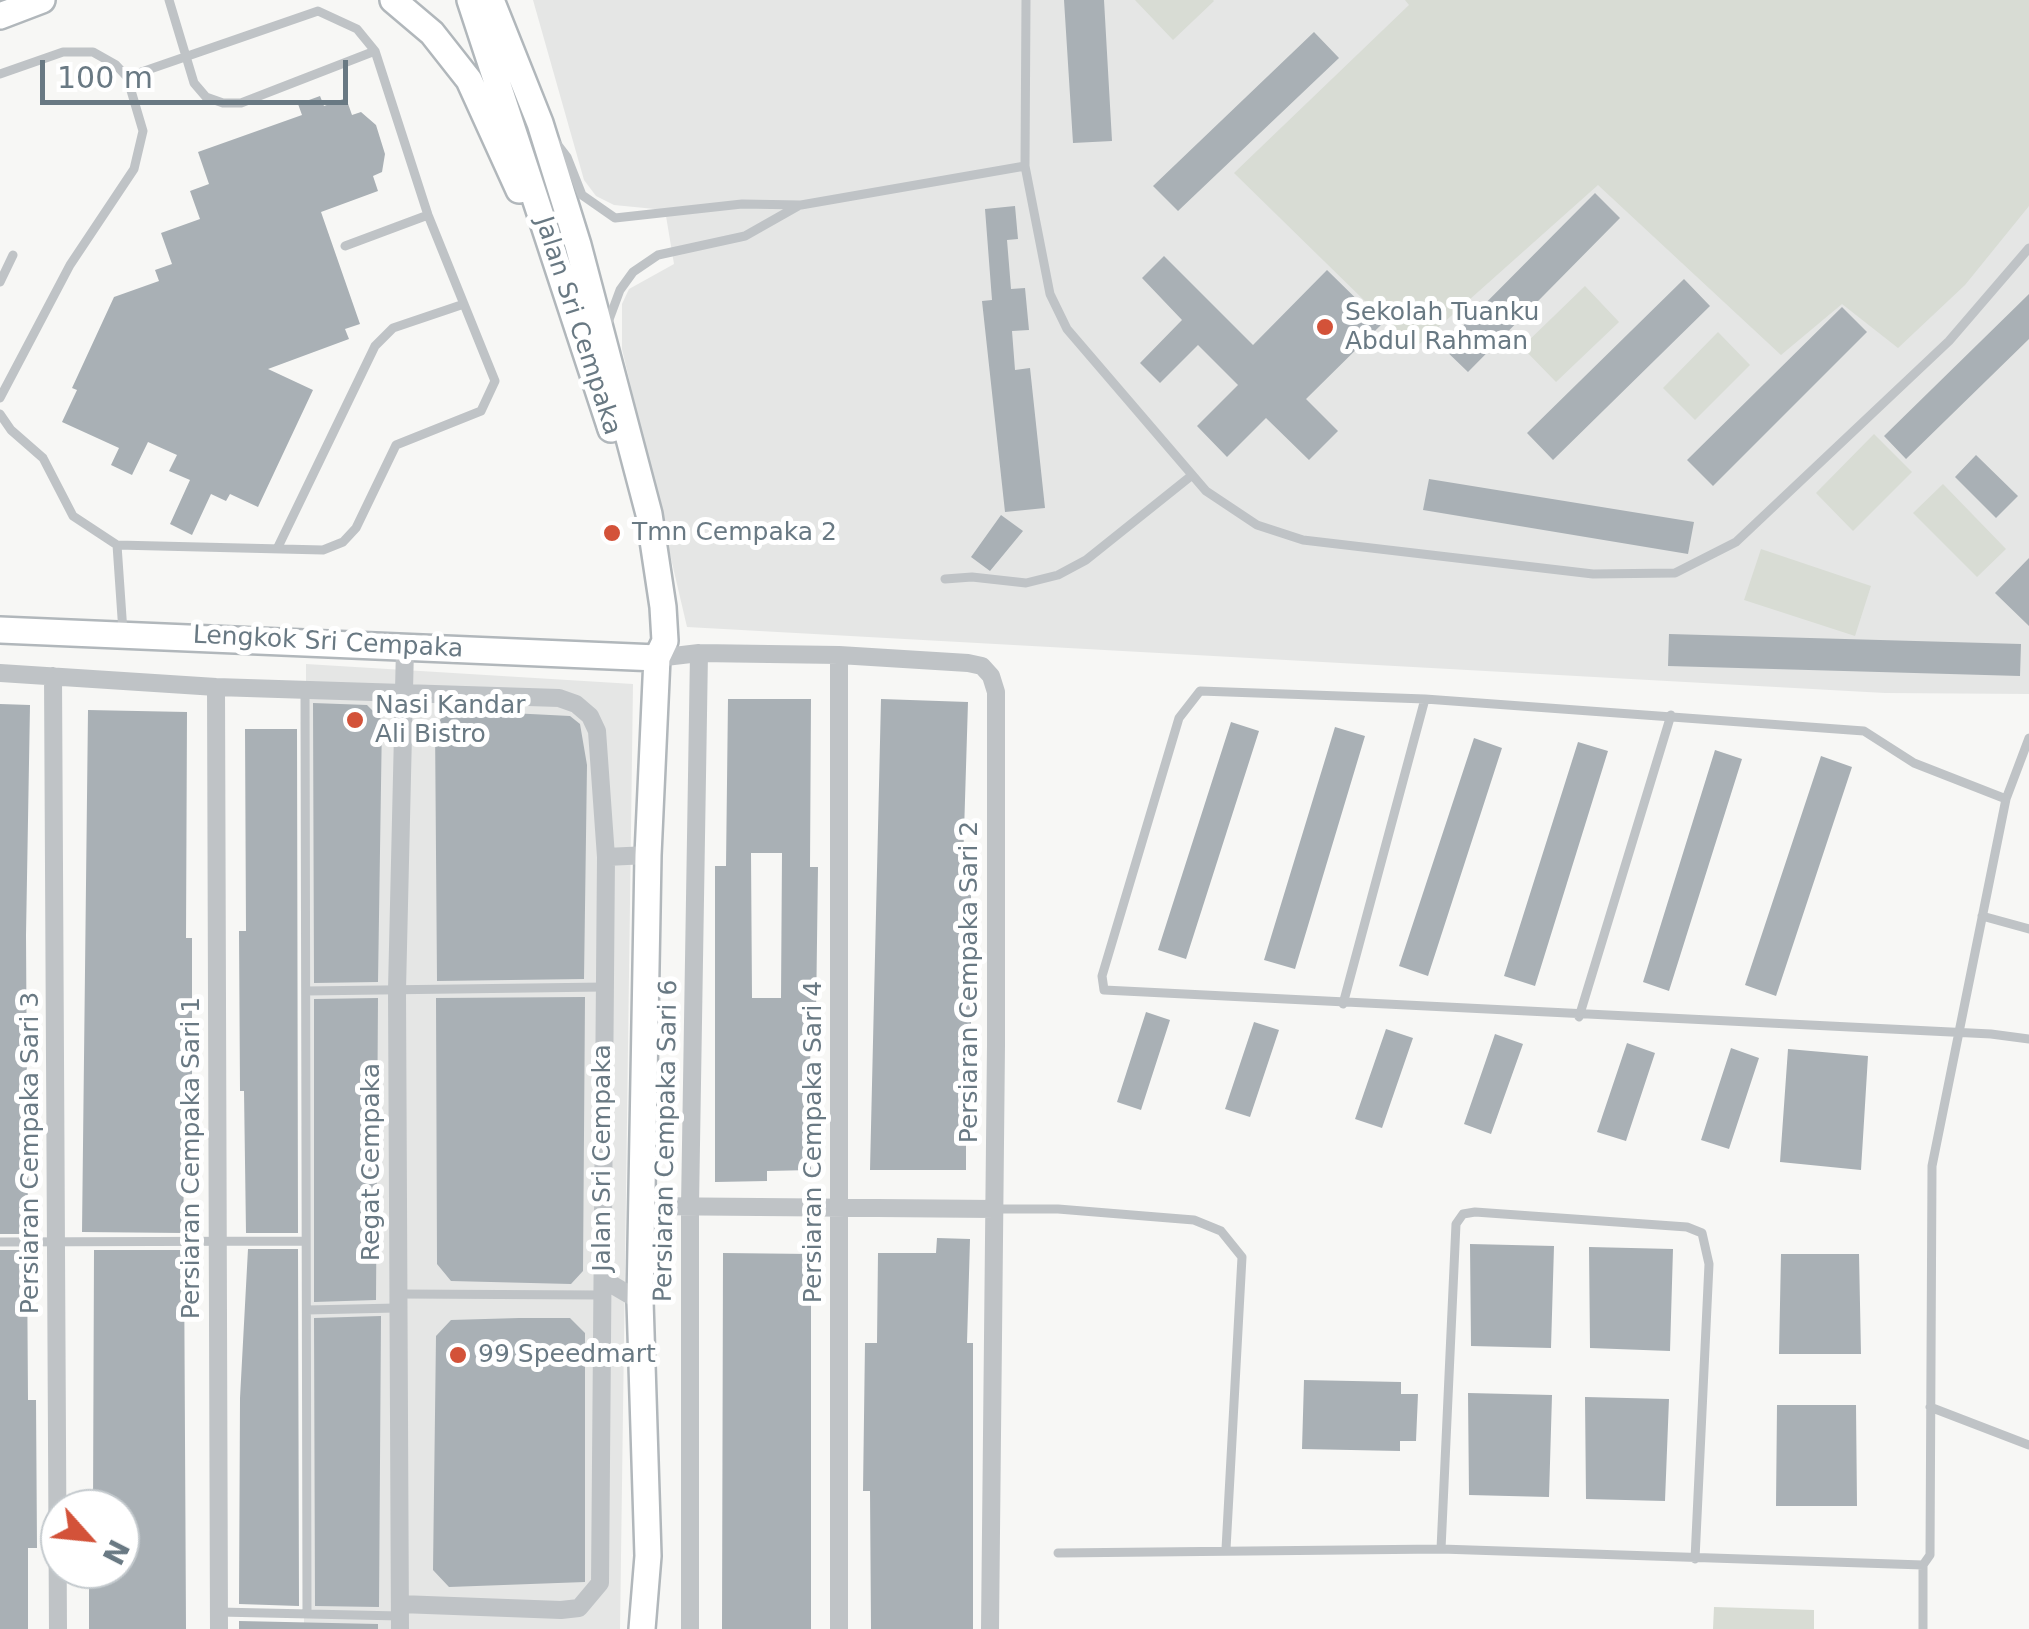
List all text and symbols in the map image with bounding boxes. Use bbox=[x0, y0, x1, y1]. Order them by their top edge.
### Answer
scale bar bbox=[45, 40, 352, 102]
text: 100 m bbox=[57, 60, 153, 95]
street label: Jalan Sri Cempaka bbox=[528, 213, 626, 439]
place label: Sekolah Tuanku Abdul Rahman bbox=[1345, 298, 1539, 357]
marker: Sekolah Tuanku Abdul Rahman bbox=[1314, 316, 1336, 338]
place label: Tmn Cempaka 2 bbox=[632, 518, 837, 548]
marker: Tmn Cempaka 2 bbox=[601, 522, 623, 544]
street label: Lengkok Sri Cempaka bbox=[192, 621, 464, 665]
place label: Nasi Kandar Ali Bistro bbox=[375, 691, 526, 750]
marker: Nasi Kandar Ali Bistro bbox=[344, 709, 366, 731]
street label: Persiaran Cempaka Sari 2 bbox=[955, 821, 985, 1143]
street label: Persiaran Cempaka Sari 6 bbox=[649, 980, 685, 1302]
street label: Persiaran Cempaka Sari 4 bbox=[799, 981, 829, 1303]
street label: Persiaran Cempaka Sari 3 bbox=[16, 992, 46, 1314]
street label: Persiaran Cempaka Sari 1 bbox=[177, 997, 207, 1319]
street label: Jalan Sri Cempaka bbox=[588, 1044, 618, 1272]
street label: Regat Cempaka bbox=[357, 1063, 387, 1261]
place label: 99 Speedmart bbox=[478, 1340, 656, 1370]
marker: 99 Speedmart bbox=[447, 1344, 469, 1366]
north arrow bbox=[40, 1489, 140, 1589]
text: N bbox=[95, 1534, 135, 1570]

